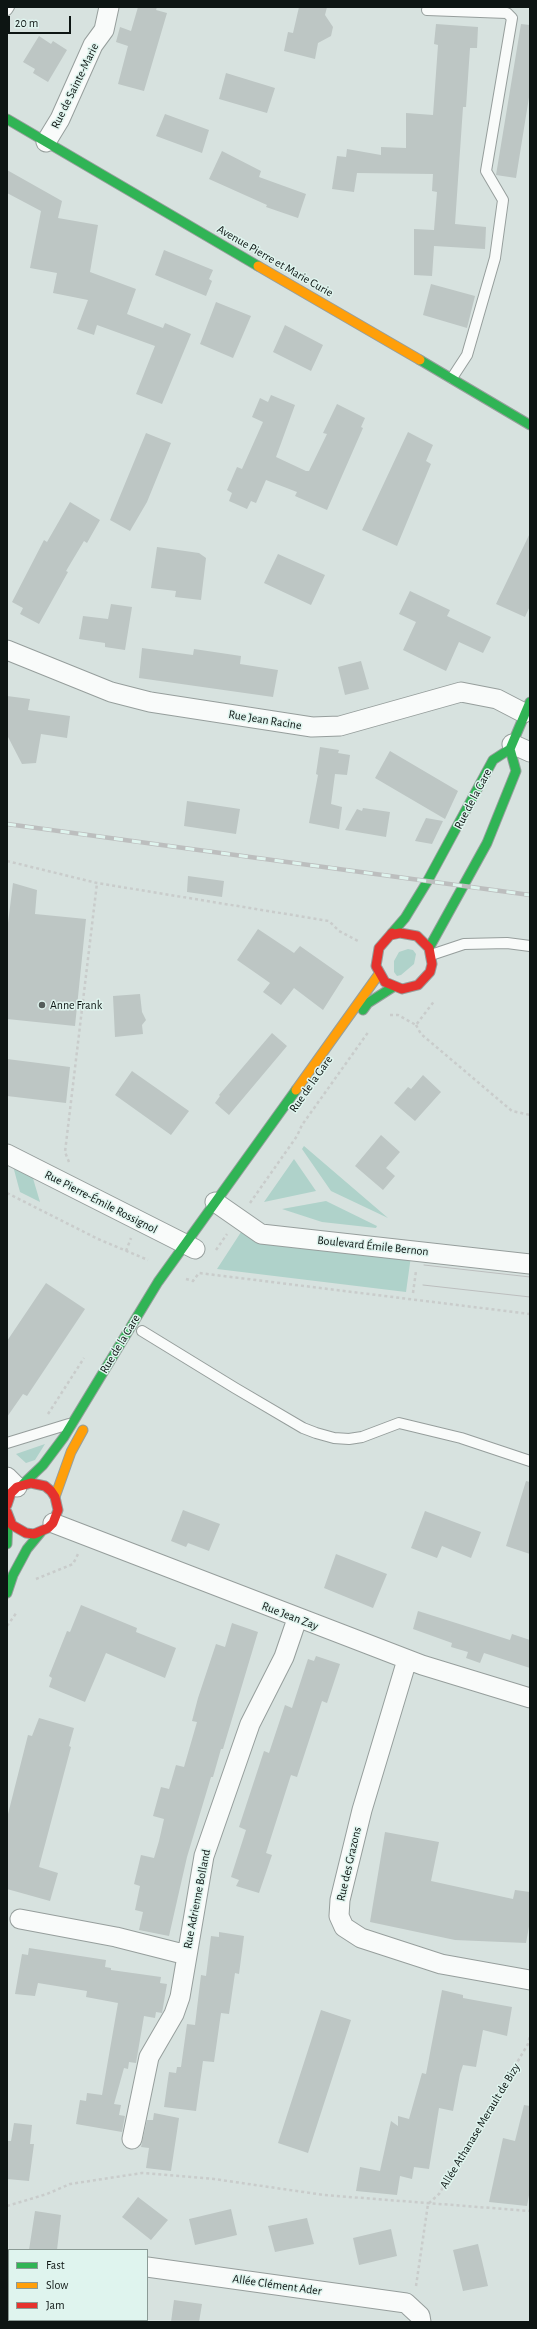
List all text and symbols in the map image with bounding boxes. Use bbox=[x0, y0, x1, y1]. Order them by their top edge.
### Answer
scale bar bbox=[10, 8, 73, 34]
text: 20 m bbox=[15, 17, 38, 29]
street label: Rue de Sainte-Marie bbox=[48, 41, 102, 131]
street label: Avenue Pierre et Marie Curie bbox=[214, 222, 336, 300]
street label: Rue Jean Racine bbox=[227, 707, 303, 733]
street label: Rue de la Gare bbox=[451, 766, 495, 832]
place label: Anne Frank bbox=[50, 998, 102, 1012]
marker: Anne Frank bbox=[37, 1000, 47, 1010]
street label: Rue de la Gare bbox=[286, 1053, 336, 1115]
street label: Rue Pierre-Émile Rossignol bbox=[42, 1167, 160, 1237]
street label: Boulevard Émile Bernon bbox=[317, 1233, 429, 1259]
street label: Rue de la Gare bbox=[97, 1312, 143, 1376]
street label: Rue Jean Zay bbox=[260, 1599, 320, 1633]
street label: Rue des Grazons bbox=[333, 1826, 365, 1902]
street label: Rue Adrienne Bolland bbox=[180, 1848, 214, 1950]
street label: Allée Athanase Merault de Bizy bbox=[437, 2061, 523, 2191]
legend bbox=[8, 2249, 148, 2321]
text: Fast bbox=[46, 2259, 65, 2271]
street label: Allée Clément Ader bbox=[231, 2272, 323, 2298]
text: Slow bbox=[46, 2279, 68, 2291]
text: Jam bbox=[46, 2299, 65, 2311]

